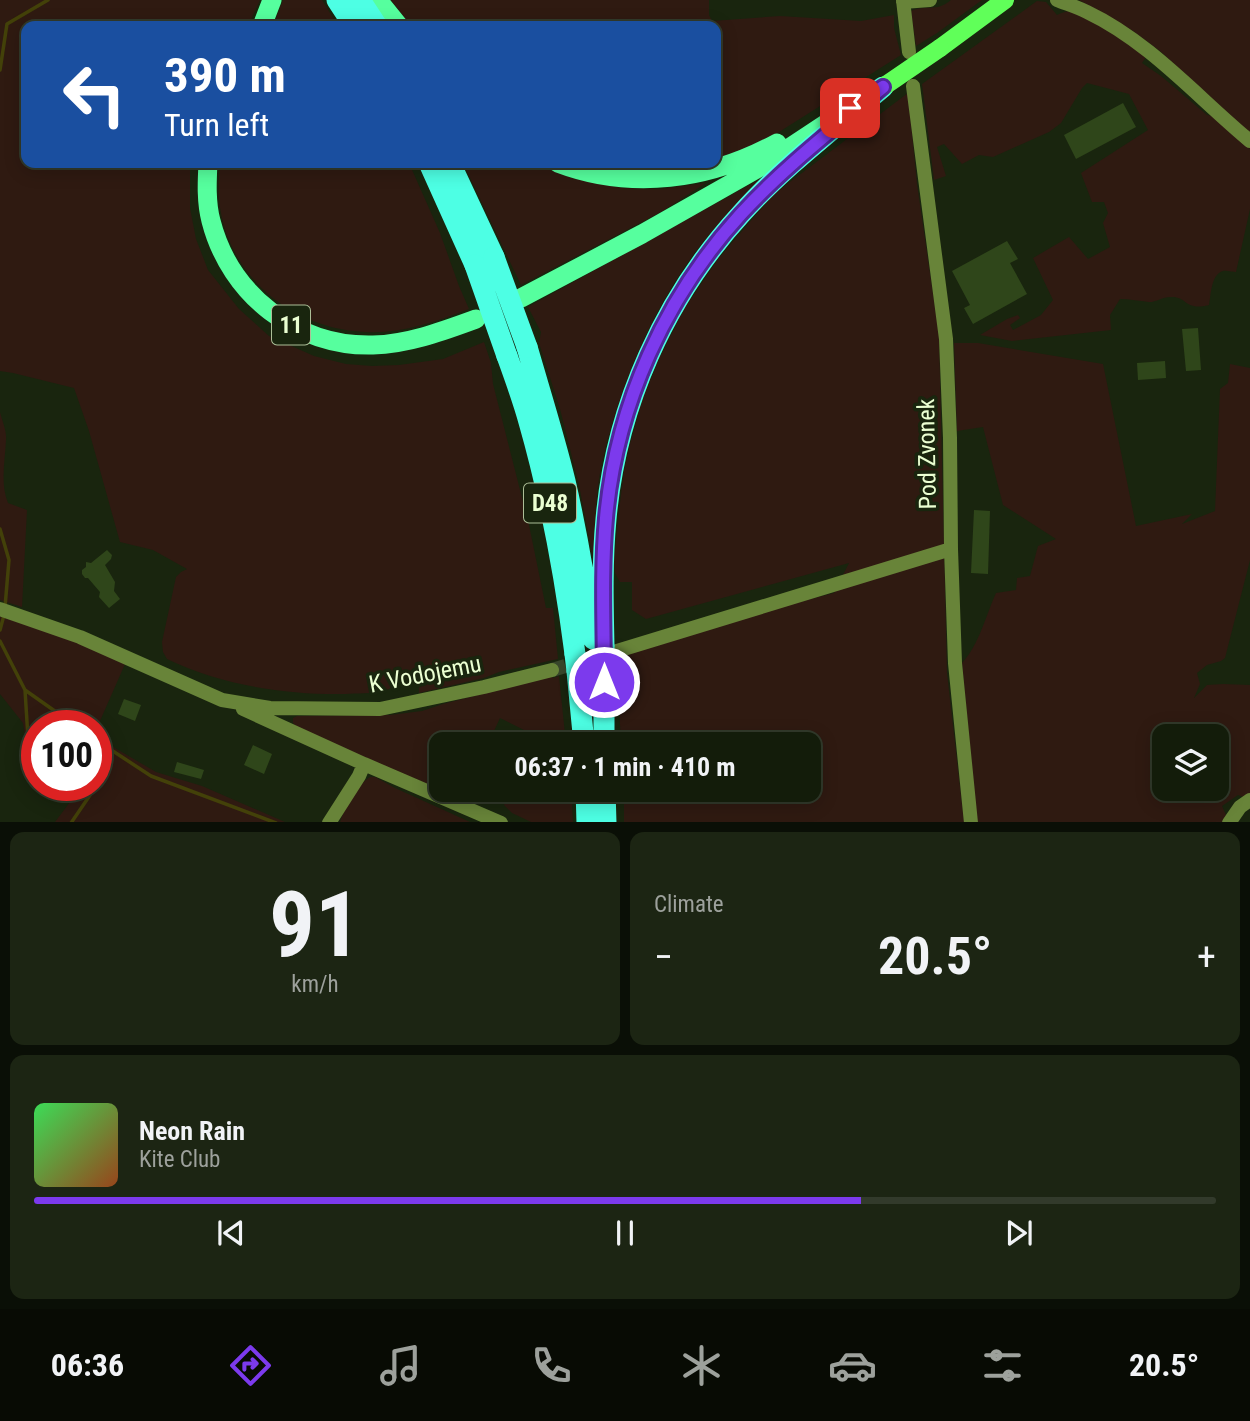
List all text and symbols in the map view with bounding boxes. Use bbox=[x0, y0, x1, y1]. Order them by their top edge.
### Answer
text: 390 m bbox=[164, 47, 286, 104]
icon: left bbox=[49, 49, 140, 140]
pin bbox=[820, 78, 880, 138]
icon: arrive bbox=[831, 89, 869, 127]
text: Turn left bbox=[164, 106, 269, 144]
road number: 11 bbox=[272, 306, 310, 344]
street label: Pod Zvonek bbox=[912, 398, 942, 510]
road number: D48 bbox=[524, 484, 576, 523]
position arrow bbox=[567, 645, 641, 719]
street label: K Vodojemu bbox=[366, 649, 484, 699]
speed limit sign: 100 bbox=[21, 710, 112, 801]
map controls bbox=[1152, 724, 1229, 801]
button: layers bbox=[1152, 724, 1229, 801]
text: 06:37 · 1 min · 410 m bbox=[515, 752, 735, 782]
text: 91 bbox=[269, 872, 361, 978]
text: Climate bbox=[654, 891, 724, 918]
text: 20.5° bbox=[878, 926, 992, 987]
text: − bbox=[654, 935, 673, 979]
text: + bbox=[1197, 935, 1216, 979]
text: km/h bbox=[291, 971, 339, 998]
text: Neon Rain bbox=[139, 1116, 245, 1146]
text: Kite Club bbox=[139, 1146, 220, 1173]
icon: previous bbox=[212, 1214, 250, 1252]
icon: pause bbox=[606, 1214, 644, 1252]
icon: next bbox=[1000, 1214, 1038, 1252]
icon: directions bbox=[226, 1341, 275, 1390]
icon: music bbox=[376, 1341, 425, 1390]
icon: phone bbox=[527, 1341, 576, 1390]
icon: climate bbox=[677, 1341, 726, 1390]
icon: car bbox=[828, 1341, 877, 1390]
icon: filters bbox=[978, 1341, 1027, 1390]
text: 06:36 bbox=[51, 1346, 124, 1384]
text: 20.5° bbox=[1129, 1346, 1199, 1384]

